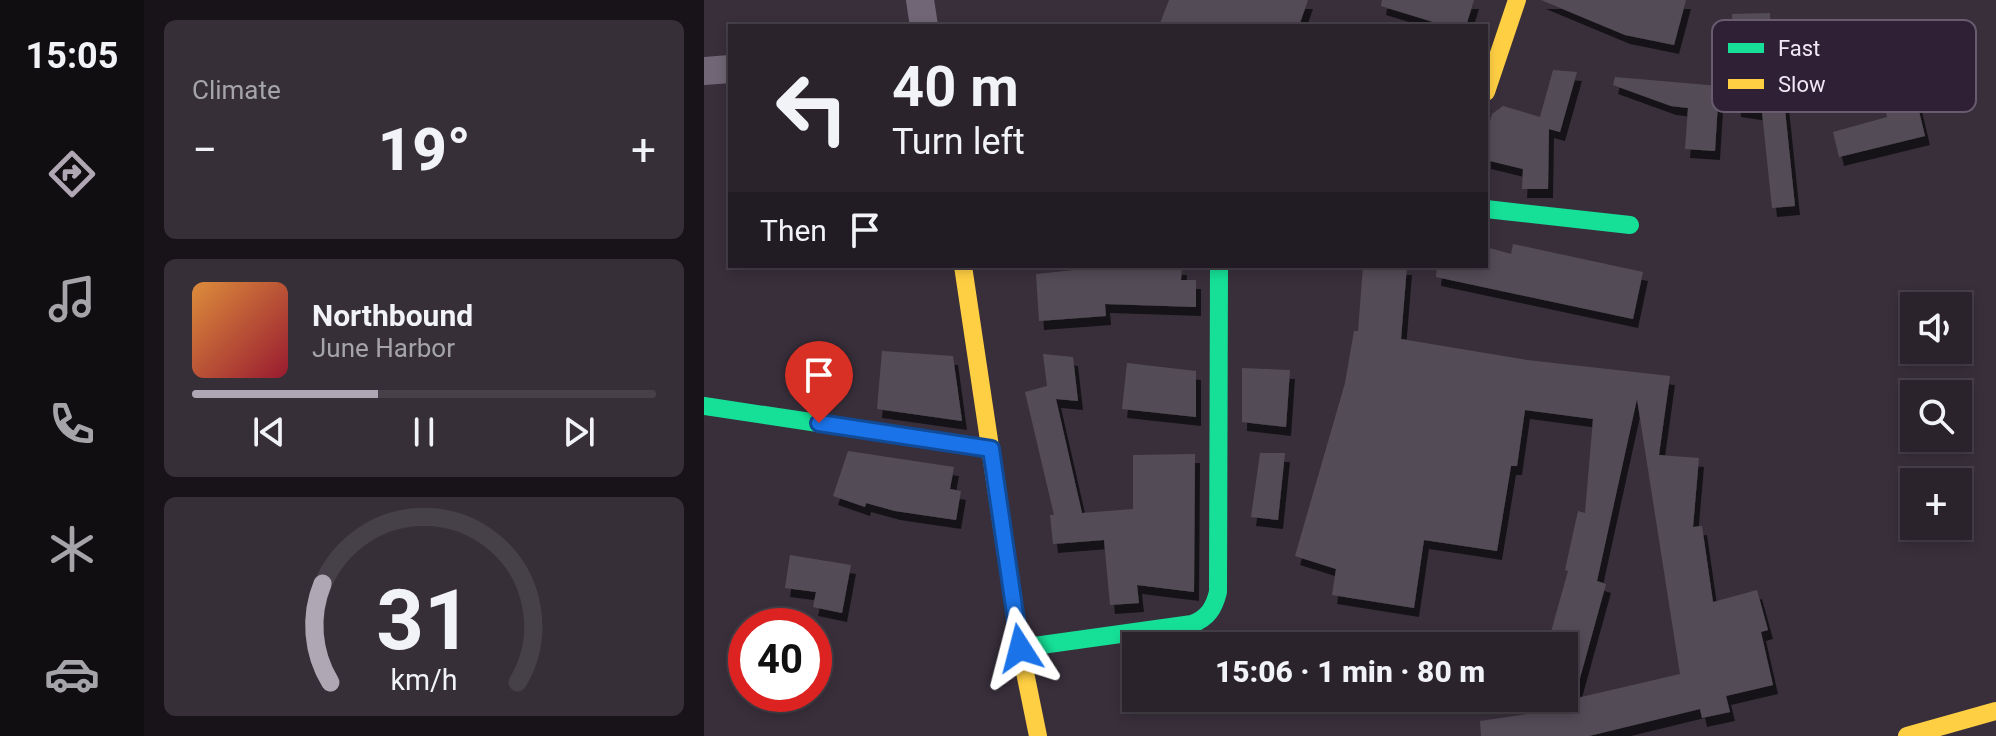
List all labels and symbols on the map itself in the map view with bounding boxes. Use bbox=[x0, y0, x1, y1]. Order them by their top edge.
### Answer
legend bbox=[1712, 20, 1976, 112]
text: Fast bbox=[1778, 36, 1820, 61]
text: Slow bbox=[1778, 72, 1826, 97]
pin bbox=[785, 341, 853, 423]
position arrow bbox=[978, 606, 1062, 690]
speed limit sign: 40 bbox=[728, 608, 832, 712]

